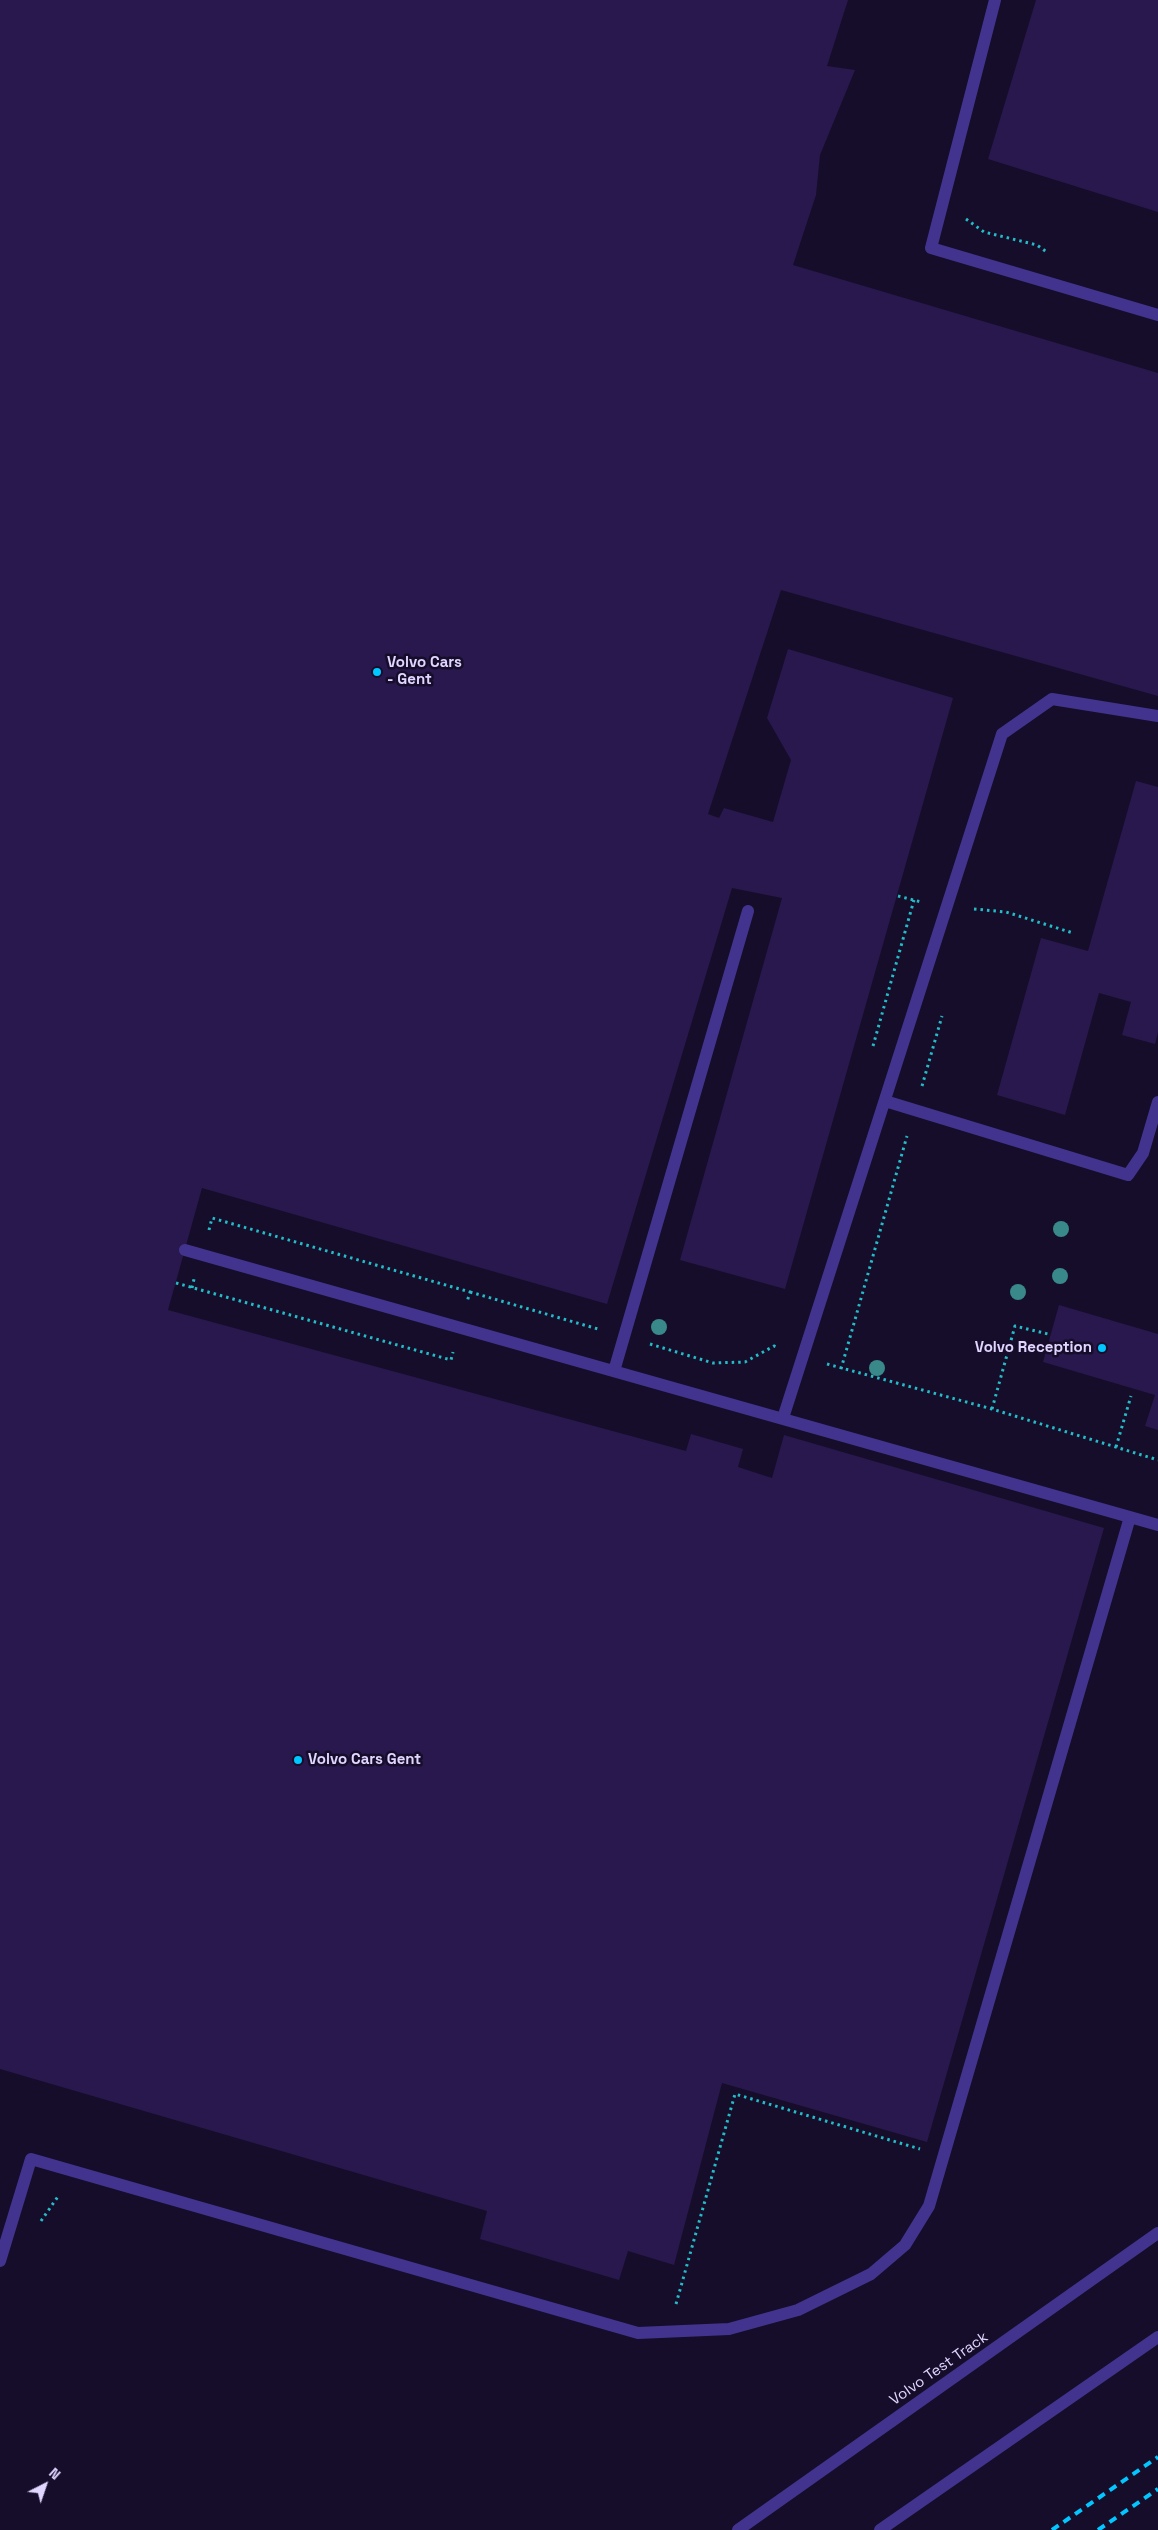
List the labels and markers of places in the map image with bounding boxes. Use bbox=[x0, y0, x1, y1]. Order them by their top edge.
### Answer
place label: Volvo Cars - Gent bbox=[387, 654, 462, 689]
marker: Volvo Cars - Gent bbox=[371, 666, 383, 678]
place label: Volvo Reception bbox=[975, 1339, 1092, 1357]
marker: Volvo Reception bbox=[1096, 1342, 1108, 1354]
place label: Volvo Cars Gent bbox=[308, 1751, 421, 1769]
marker: Volvo Cars Gent bbox=[292, 1754, 304, 1766]

